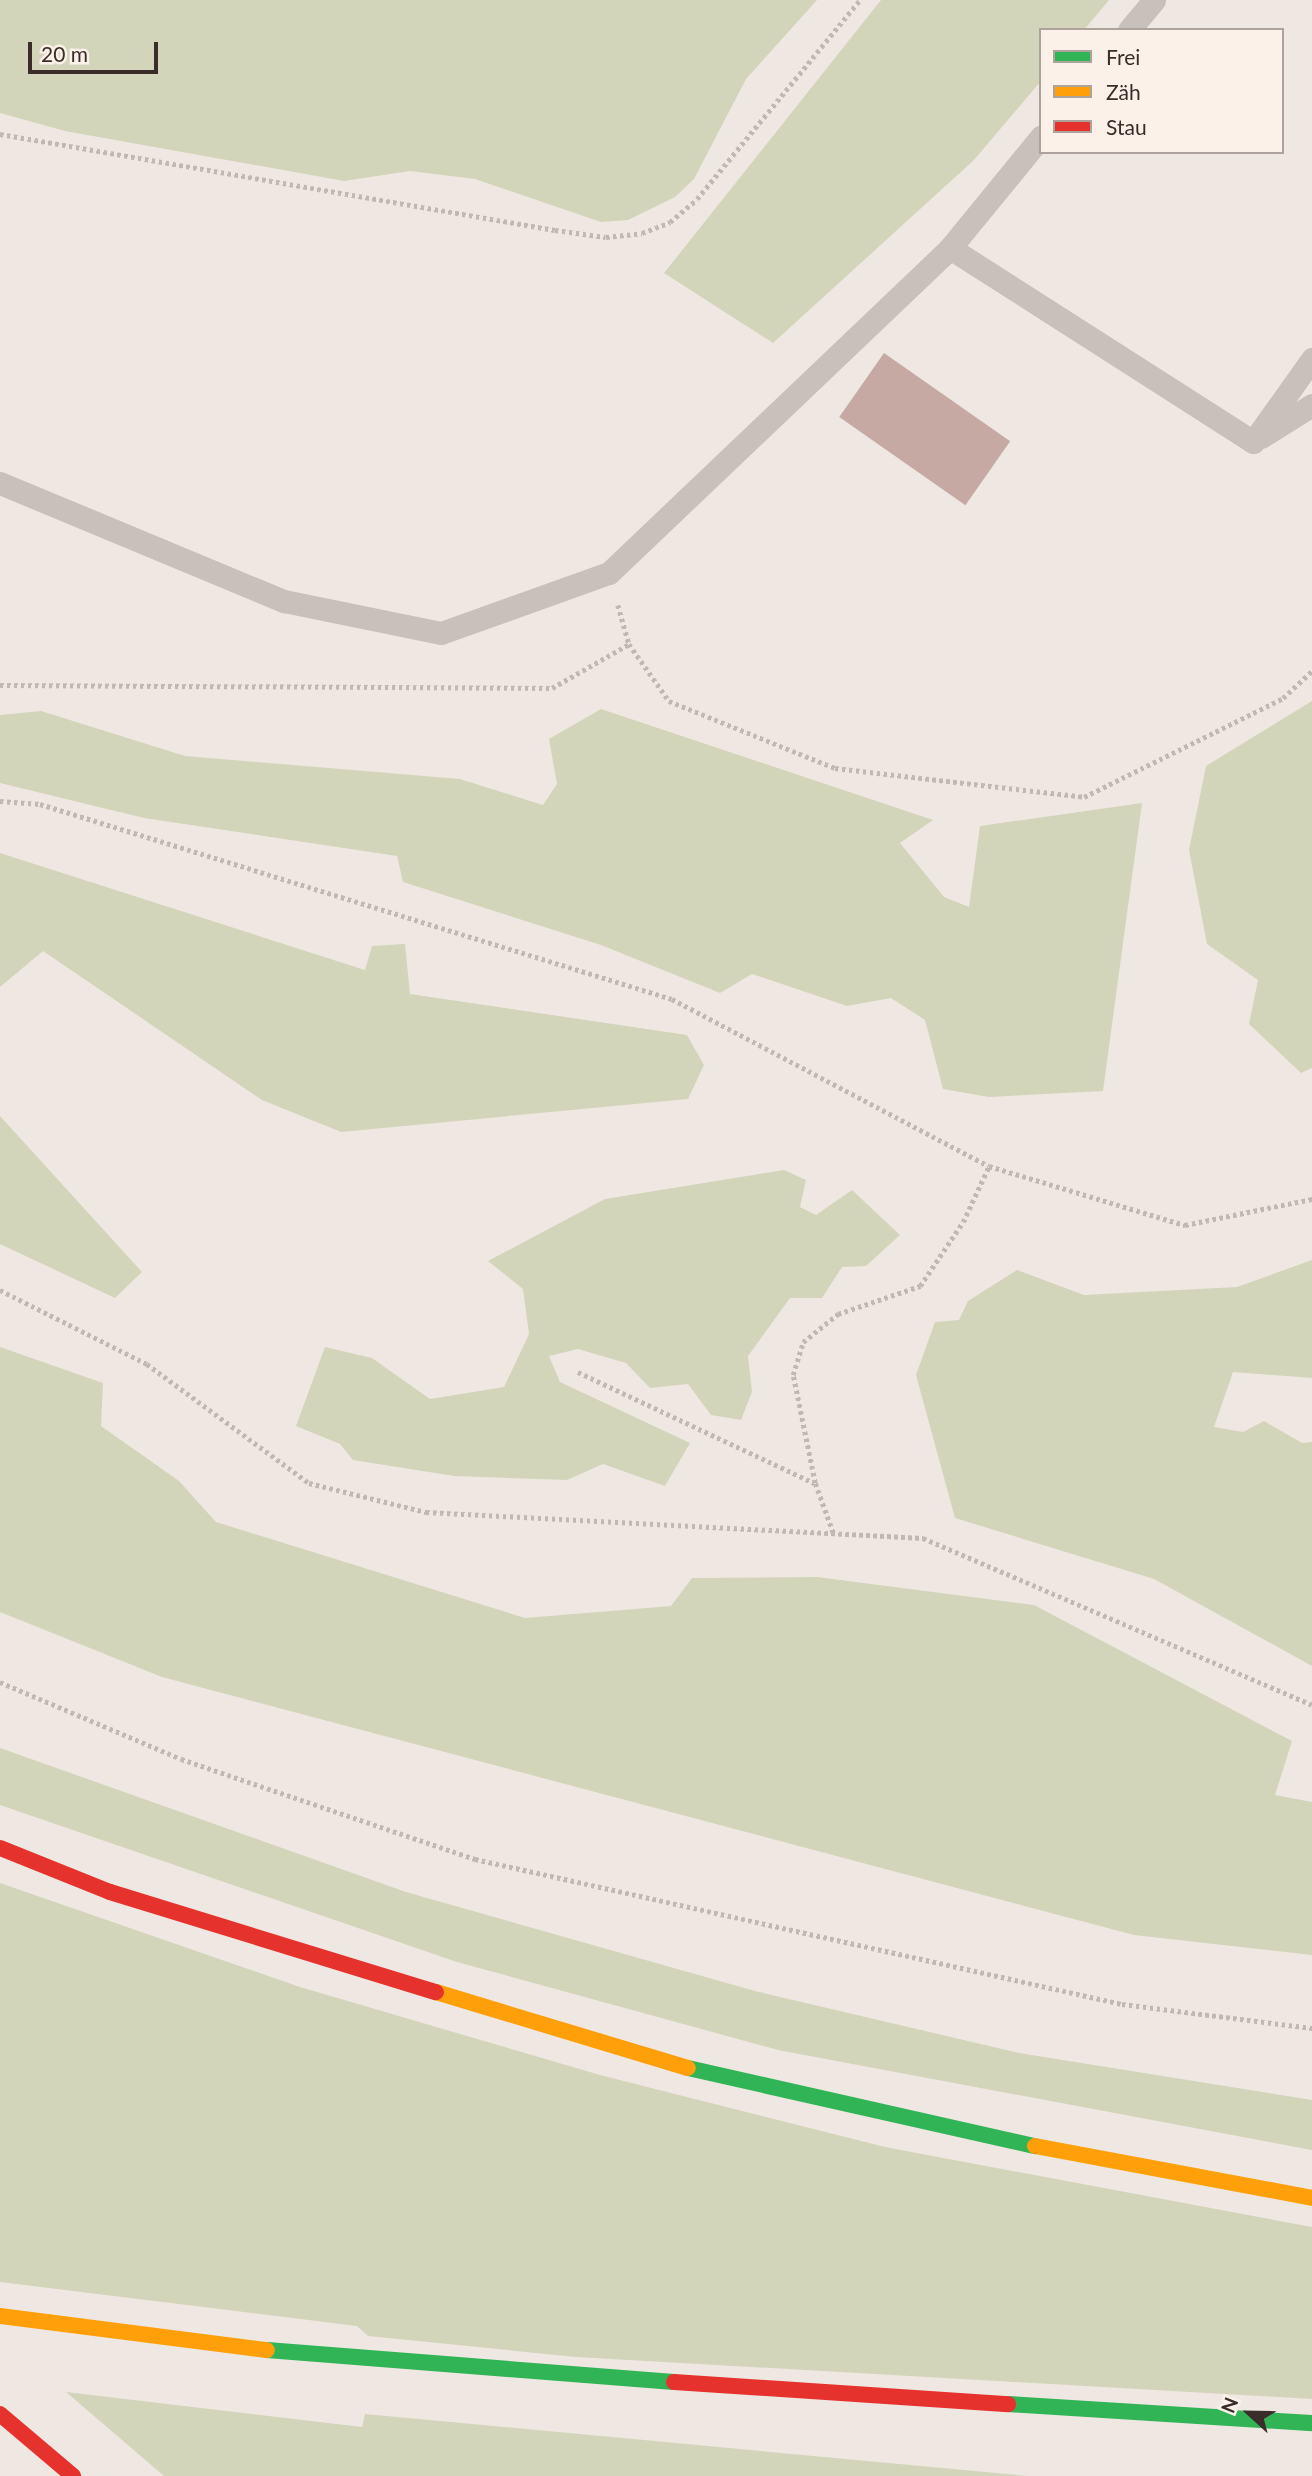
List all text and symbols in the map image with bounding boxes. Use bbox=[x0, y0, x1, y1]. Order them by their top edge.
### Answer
scale bar bbox=[32, 28, 161, 72]
legend bbox=[1039, 28, 1284, 154]
text: 20 m bbox=[41, 41, 88, 66]
text: Frei bbox=[1106, 44, 1140, 69]
text: Zäh bbox=[1106, 79, 1141, 104]
text: Stau bbox=[1106, 114, 1147, 139]
north arrow bbox=[1214, 2378, 1284, 2448]
text: N bbox=[1216, 2394, 1242, 2416]

